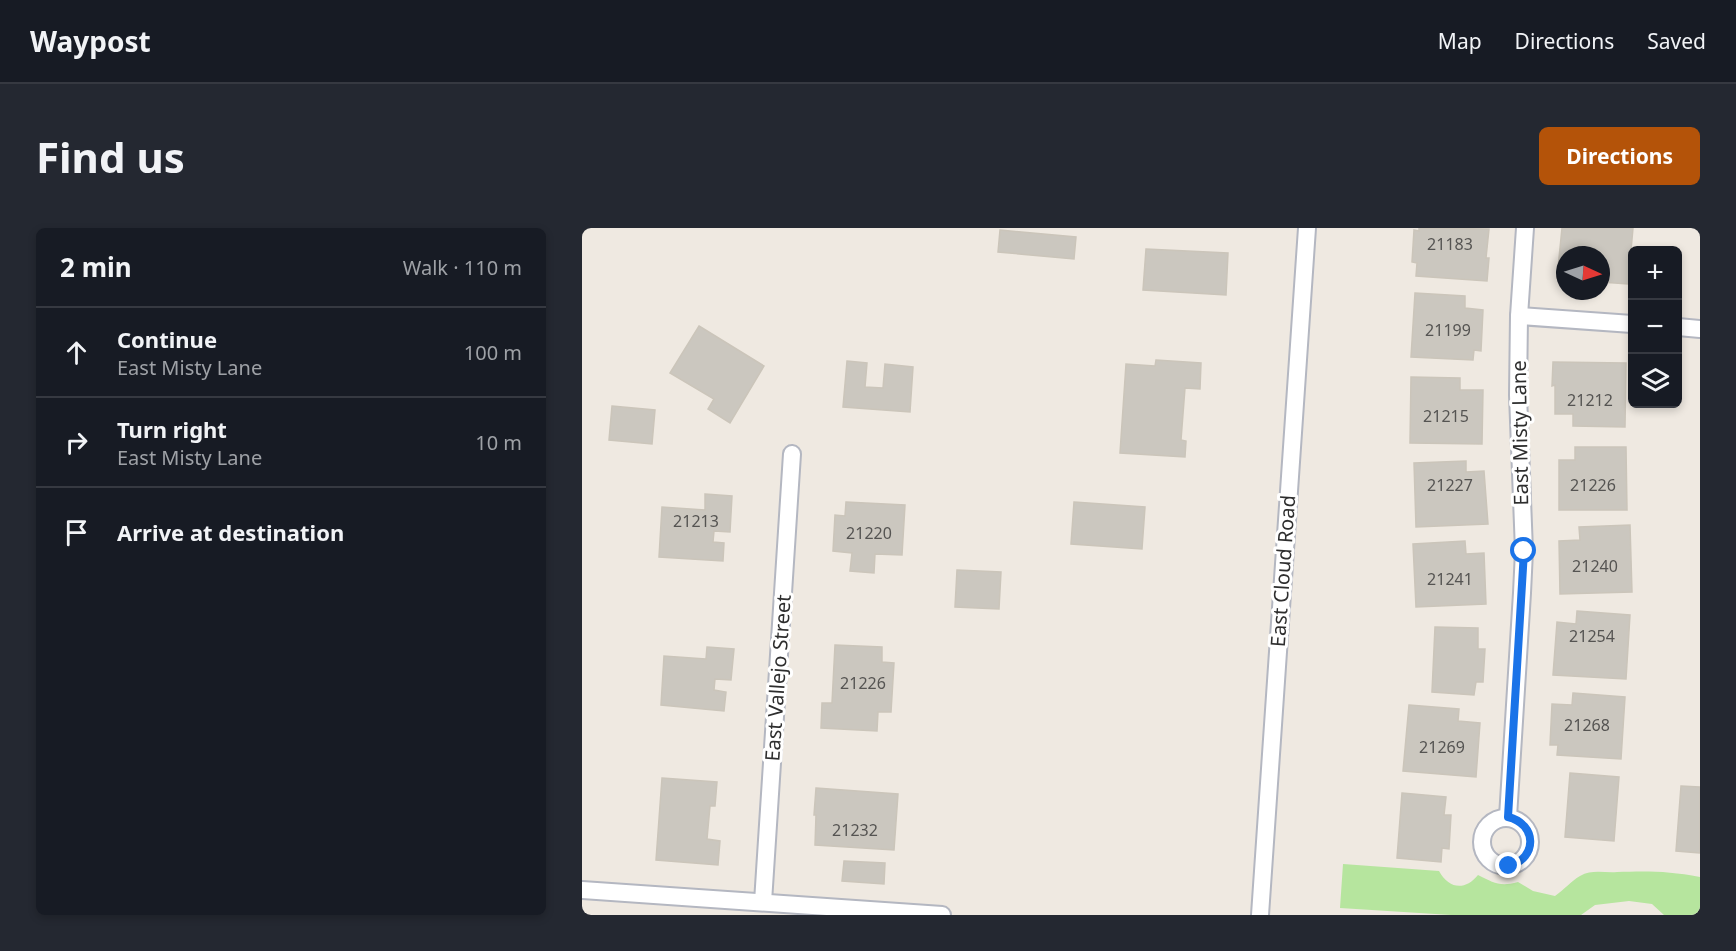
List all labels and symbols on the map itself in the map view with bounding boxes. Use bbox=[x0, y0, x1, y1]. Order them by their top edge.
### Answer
house number: 21183 bbox=[1427, 233, 1473, 255]
north arrow bbox=[1556, 246, 1610, 300]
house number: 21199 bbox=[1425, 319, 1471, 341]
street label: East Misty Lane bbox=[1505, 360, 1534, 506]
house number: 21212 bbox=[1567, 389, 1613, 411]
house number: 21215 bbox=[1423, 405, 1469, 427]
house number: 21227 bbox=[1427, 474, 1473, 496]
house number: 21226 bbox=[1570, 474, 1616, 496]
street label: East Cloud Road bbox=[1264, 494, 1301, 648]
house number: 21213 bbox=[673, 510, 719, 532]
house number: 21220 bbox=[846, 522, 892, 544]
route start bbox=[1510, 537, 1536, 563]
house number: 21240 bbox=[1572, 555, 1618, 577]
house number: 21241 bbox=[1427, 568, 1473, 590]
street label: East Vallejo Street bbox=[758, 594, 797, 762]
house number: 21254 bbox=[1569, 625, 1615, 647]
house number: 21226 bbox=[840, 672, 886, 694]
house number: 21268 bbox=[1564, 714, 1610, 736]
house number: 21269 bbox=[1419, 736, 1465, 758]
house number: 21232 bbox=[832, 819, 878, 841]
route end bbox=[1495, 852, 1521, 878]

